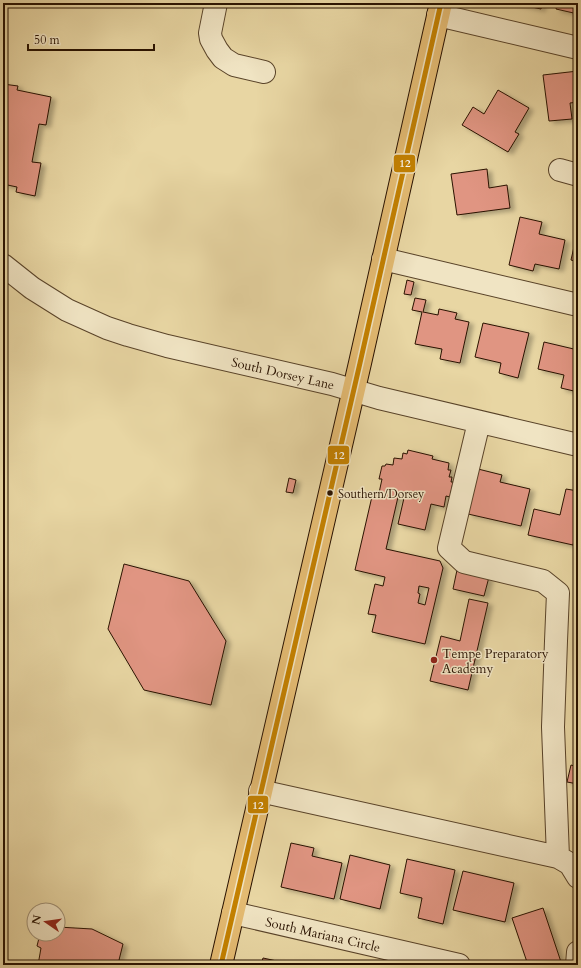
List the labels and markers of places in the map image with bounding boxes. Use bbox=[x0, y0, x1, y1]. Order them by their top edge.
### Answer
place label: Southern/Dorsey bbox=[338, 486, 425, 502]
marker: Southern/Dorsey bbox=[325, 488, 335, 498]
place label: Tempe Preparatory Academy bbox=[442, 645, 549, 678]
marker: Tempe Preparatory Academy bbox=[429, 655, 439, 665]

